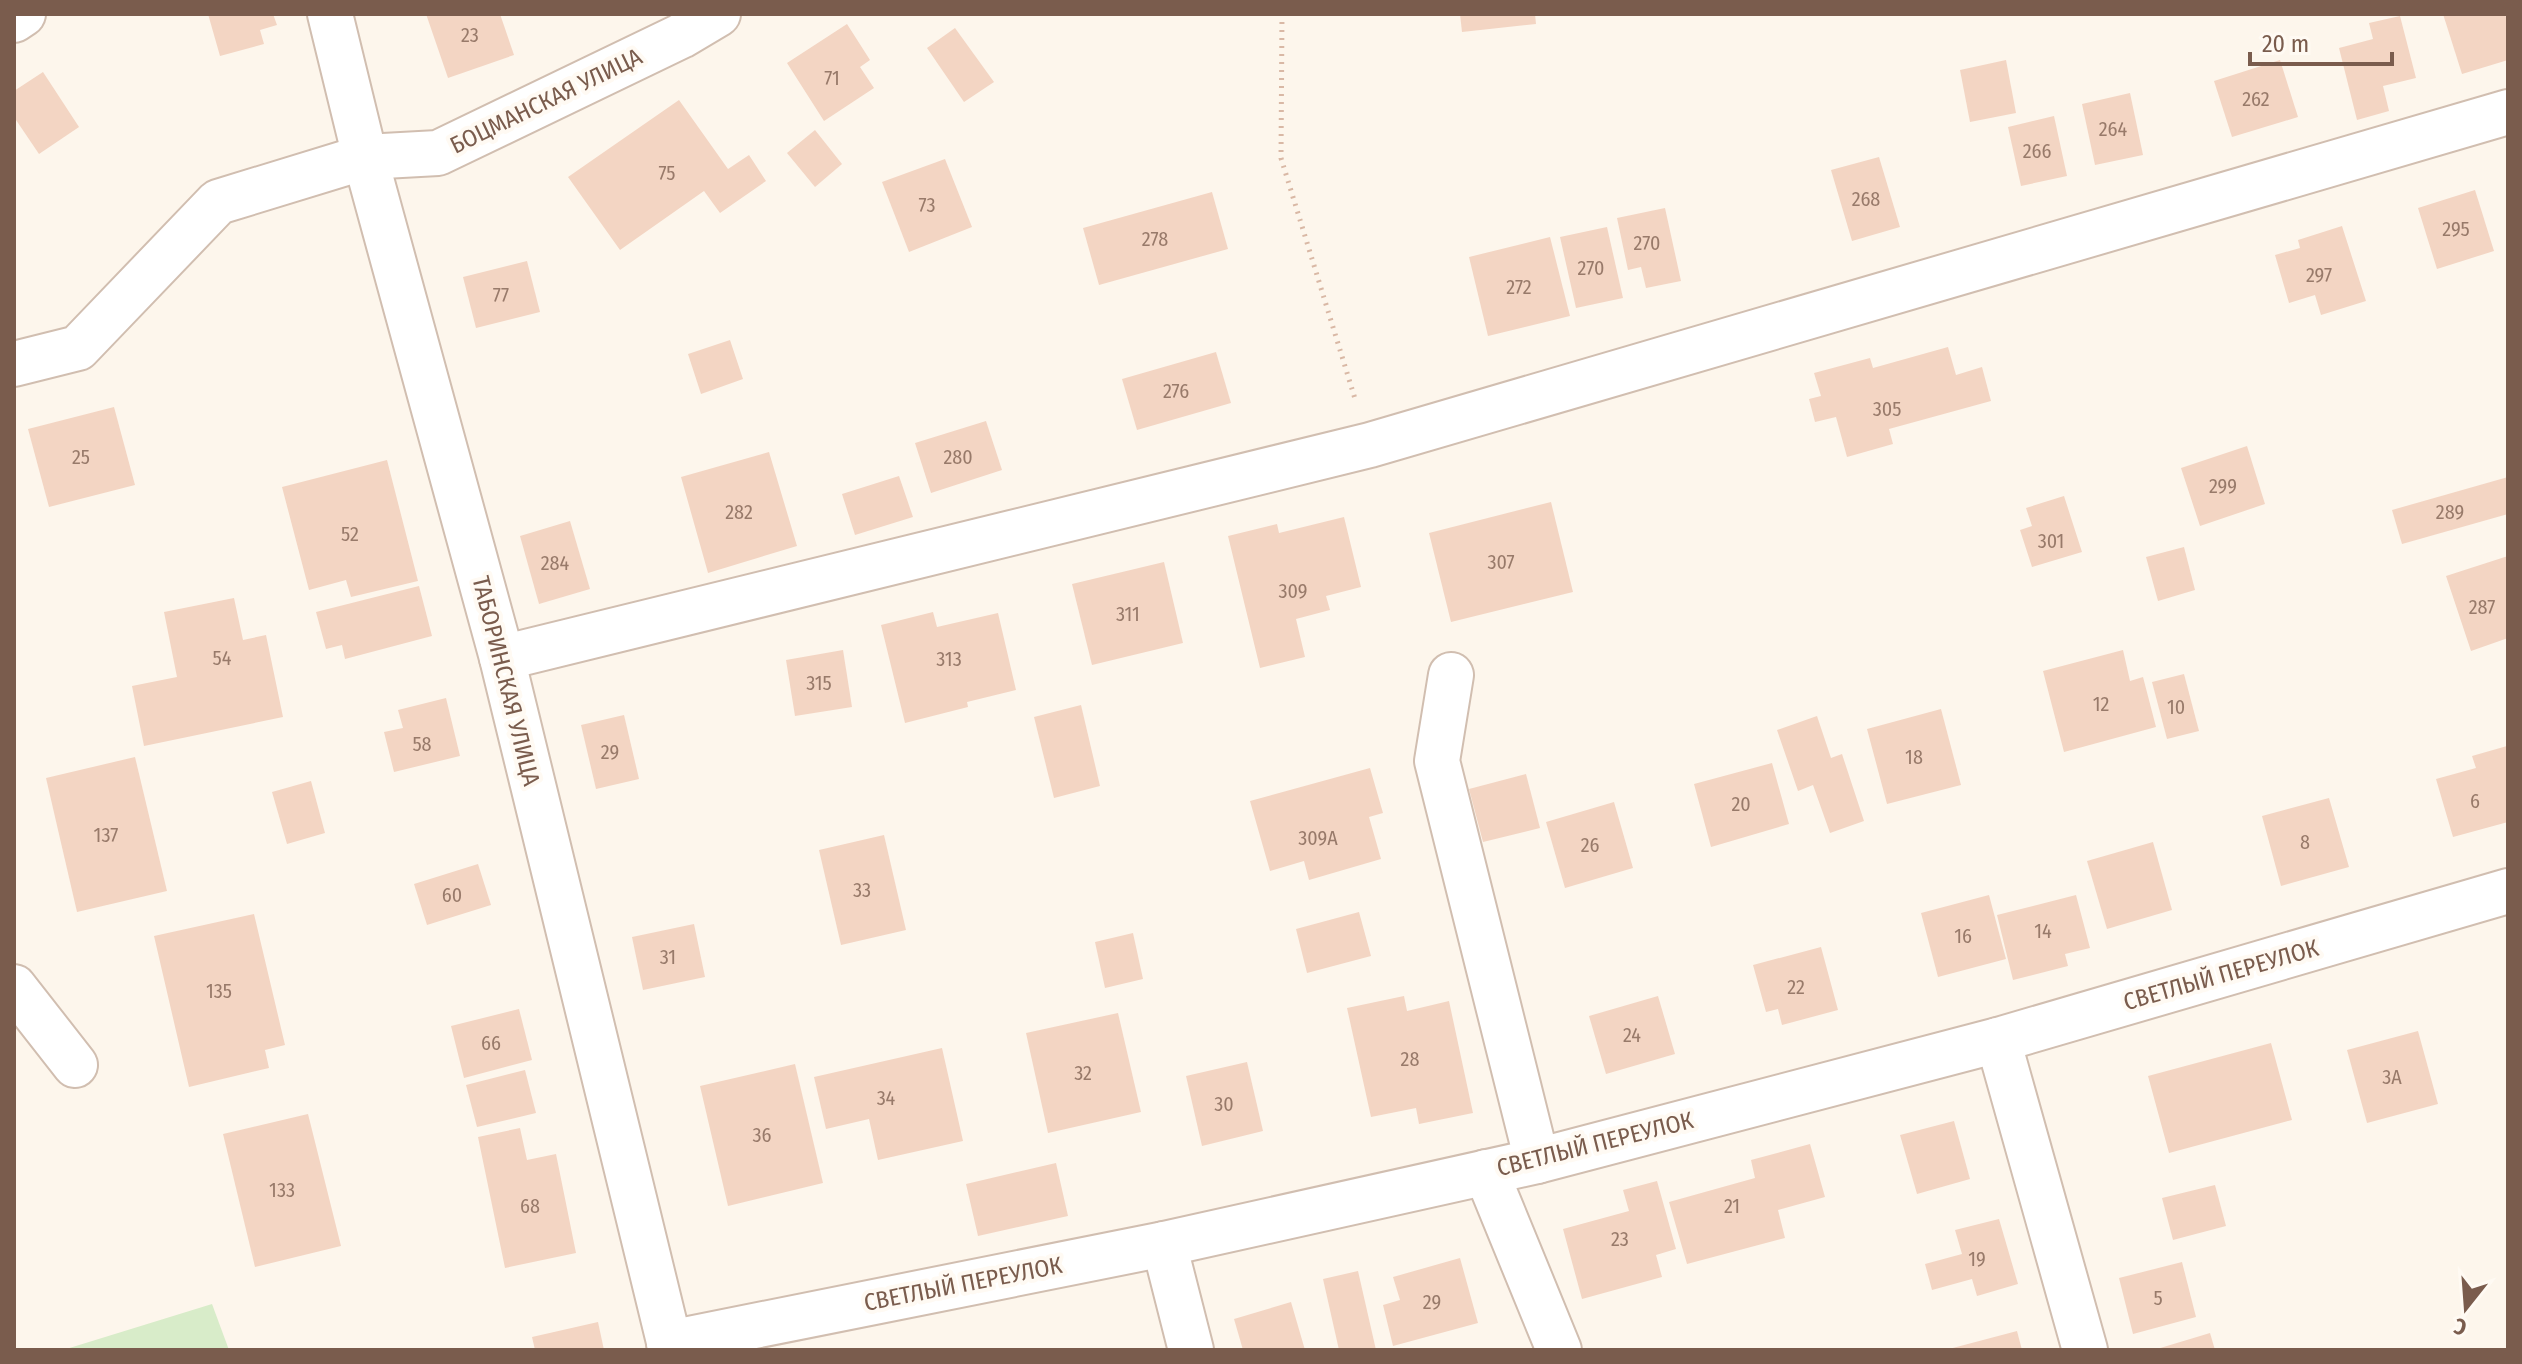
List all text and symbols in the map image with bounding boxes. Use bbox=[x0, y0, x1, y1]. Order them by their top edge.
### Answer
scale bar bbox=[2250, 16, 2392, 66]
house number: 23 bbox=[461, 23, 479, 47]
text: 20 m bbox=[2262, 30, 2309, 58]
street label: БОЦМАНСКАЯ УЛИЦА bbox=[446, 42, 647, 160]
house number: 71 bbox=[824, 66, 840, 90]
house number: 262 bbox=[2242, 87, 2270, 111]
house number: 264 bbox=[2099, 117, 2128, 141]
house number: 266 bbox=[2023, 139, 2051, 163]
house number: 75 bbox=[659, 161, 676, 185]
house number: 268 bbox=[1852, 187, 1880, 211]
house number: 73 bbox=[919, 193, 935, 217]
house number: 295 bbox=[2442, 217, 2470, 241]
house number: 278 bbox=[1142, 227, 1168, 251]
house number: 270 bbox=[1634, 231, 1660, 255]
house number: 270 bbox=[1578, 256, 1604, 280]
house number: 297 bbox=[2306, 263, 2332, 287]
house number: 272 bbox=[1506, 275, 1532, 299]
house number: 77 bbox=[493, 283, 509, 307]
house number: 276 bbox=[1163, 379, 1189, 403]
house number: 305 bbox=[1873, 397, 1901, 421]
house number: 25 bbox=[72, 445, 90, 469]
house number: 280 bbox=[943, 445, 973, 469]
house number: 299 bbox=[2209, 474, 2237, 498]
house number: 282 bbox=[725, 500, 753, 524]
house number: 289 bbox=[2436, 500, 2464, 524]
house number: 52 bbox=[341, 522, 359, 546]
house number: 301 bbox=[2038, 529, 2064, 553]
house number: 307 bbox=[1487, 550, 1515, 574]
house number: 284 bbox=[541, 551, 570, 575]
street label: ТАБОРИНСКАЯ УЛИЦА bbox=[466, 573, 546, 789]
house number: 309 bbox=[1279, 579, 1308, 603]
house number: 287 bbox=[2469, 595, 2495, 619]
house number: 311 bbox=[1116, 602, 1140, 626]
house number: 54 bbox=[213, 646, 232, 670]
house number: 313 bbox=[936, 647, 962, 671]
house number: 315 bbox=[806, 671, 832, 695]
house number: 12 bbox=[2093, 692, 2109, 716]
house number: 10 bbox=[2167, 695, 2185, 719]
house number: 58 bbox=[412, 732, 432, 756]
house number: 29 bbox=[601, 740, 619, 764]
house number: 18 bbox=[1905, 745, 1923, 769]
house number: 6 bbox=[2470, 789, 2480, 813]
house number: 20 bbox=[1731, 792, 1751, 816]
house number: 137 bbox=[94, 823, 118, 847]
house number: 309А bbox=[1298, 826, 1338, 850]
house number: 8 bbox=[2300, 830, 2310, 854]
house number: 26 bbox=[1581, 833, 1599, 857]
house number: 33 bbox=[853, 878, 871, 902]
house number: 60 bbox=[442, 883, 462, 907]
house number: 14 bbox=[2034, 919, 2052, 943]
house number: 16 bbox=[1954, 924, 1972, 948]
street label: СВЕТЛЫЙ ПЕРЕУЛОК bbox=[2120, 934, 2322, 1016]
house number: 31 bbox=[660, 945, 676, 969]
house number: 22 bbox=[1787, 975, 1805, 999]
house number: 135 bbox=[206, 979, 232, 1003]
house number: 24 bbox=[1623, 1023, 1641, 1047]
house number: 66 bbox=[481, 1031, 501, 1055]
house number: 28 bbox=[1401, 1047, 1419, 1071]
house number: 32 bbox=[1074, 1061, 1092, 1085]
house number: 3А bbox=[2382, 1065, 2402, 1089]
house number: 34 bbox=[877, 1086, 896, 1110]
house number: 30 bbox=[1214, 1092, 1234, 1116]
street label: СВЕТЛЫЙ ПЕРЕУЛОК bbox=[1494, 1106, 1696, 1182]
house number: 36 bbox=[753, 1123, 772, 1147]
house number: 133 bbox=[269, 1178, 295, 1202]
house number: 68 bbox=[520, 1194, 540, 1218]
house number: 21 bbox=[1724, 1194, 1740, 1218]
house number: 23 bbox=[1611, 1227, 1629, 1251]
house number: 19 bbox=[1968, 1247, 1986, 1271]
street label: СВЕТЛЫЙ ПЕРЕУЛОК bbox=[861, 1251, 1065, 1317]
north arrow bbox=[2426, 1268, 2506, 1348]
house number: 5 bbox=[2153, 1286, 2163, 1310]
house number: 29 bbox=[1423, 1290, 1441, 1314]
text: С bbox=[2450, 1312, 2470, 1341]

